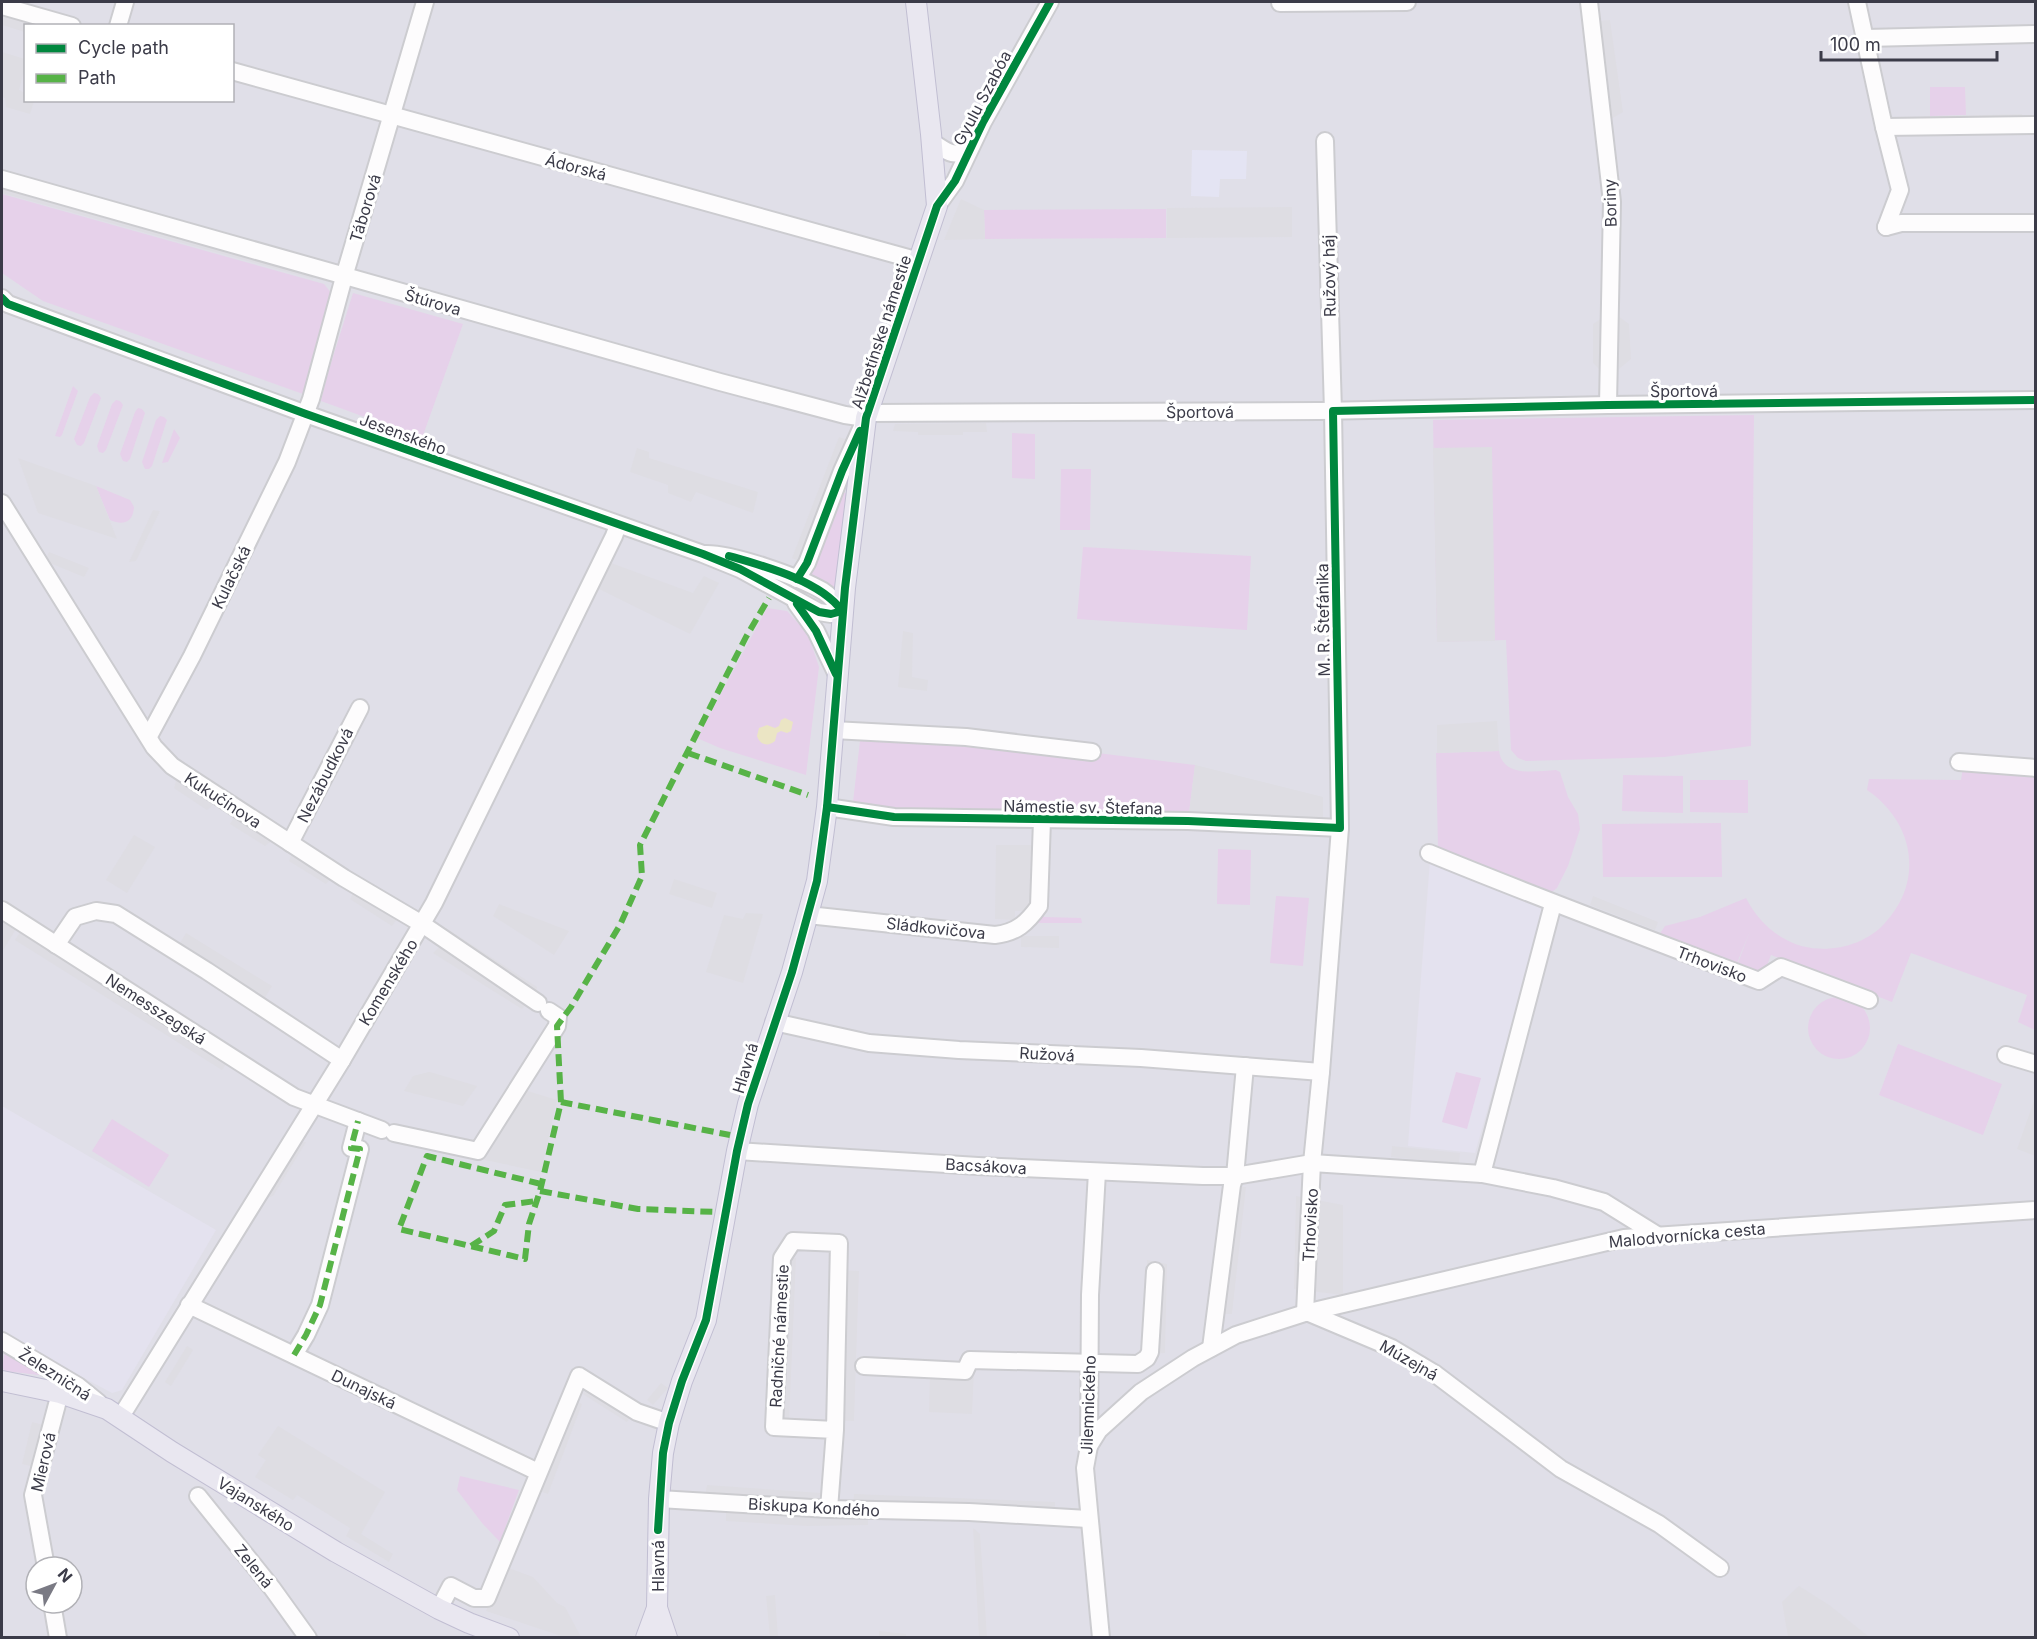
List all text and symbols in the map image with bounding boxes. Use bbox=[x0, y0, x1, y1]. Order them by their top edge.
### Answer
legend bbox=[24, 24, 234, 102]
scale bar bbox=[1821, 24, 1996, 62]
text: 100 m bbox=[1830, 34, 1881, 55]
text: Cycle path bbox=[78, 37, 169, 58]
street label: Gyulu Szabóa bbox=[949, 47, 1015, 149]
text: Path bbox=[78, 67, 116, 88]
street label: Ádorská bbox=[543, 149, 609, 185]
street label: Táborová bbox=[345, 171, 385, 245]
street label: Boriny bbox=[1599, 178, 1621, 228]
street label: Ružový háj bbox=[1318, 235, 1340, 317]
street label: Alžbetínske námestie bbox=[847, 252, 915, 412]
street label: Štúrova bbox=[402, 284, 464, 320]
street label: Športová bbox=[1650, 381, 1718, 401]
street label: Športová bbox=[1166, 402, 1234, 422]
street label: Jesenského bbox=[357, 409, 449, 459]
street label: Kulačská bbox=[207, 542, 255, 612]
street label: M. R. Štefánika bbox=[1312, 563, 1334, 677]
street label: Nezábudková bbox=[293, 724, 357, 826]
street label: Kukučínova bbox=[181, 768, 265, 832]
street label: Námestie sv. Štefana bbox=[1003, 796, 1163, 818]
street label: Sládkovičova bbox=[885, 913, 987, 943]
street label: Komenského bbox=[354, 935, 422, 1029]
street label: Trhovisko bbox=[1674, 941, 1750, 987]
street label: Nemesszegská bbox=[102, 969, 210, 1049]
street label: Hlavná bbox=[728, 1040, 762, 1096]
street label: Ružová bbox=[1019, 1043, 1075, 1065]
street label: Bacsákova bbox=[945, 1154, 1027, 1178]
street label: Trhovisko bbox=[1298, 1188, 1322, 1262]
street label: Malodvornícka cesta bbox=[1608, 1218, 1766, 1252]
street label: Radničné námestie bbox=[765, 1264, 793, 1408]
street label: Múzejná bbox=[1376, 1335, 1442, 1385]
street label: Železničná bbox=[15, 1343, 95, 1405]
street label: Jilemnického bbox=[1076, 1355, 1100, 1455]
street label: Dunajská bbox=[328, 1365, 400, 1413]
street label: Mierová bbox=[26, 1430, 60, 1494]
street label: Vajanského bbox=[214, 1473, 298, 1535]
street label: Biskupa Kondého bbox=[748, 1494, 880, 1520]
street label: Zelená bbox=[230, 1540, 278, 1592]
street label: Hlavná bbox=[648, 1540, 668, 1592]
north arrow bbox=[24, 1555, 84, 1615]
text: N bbox=[54, 1564, 77, 1586]

